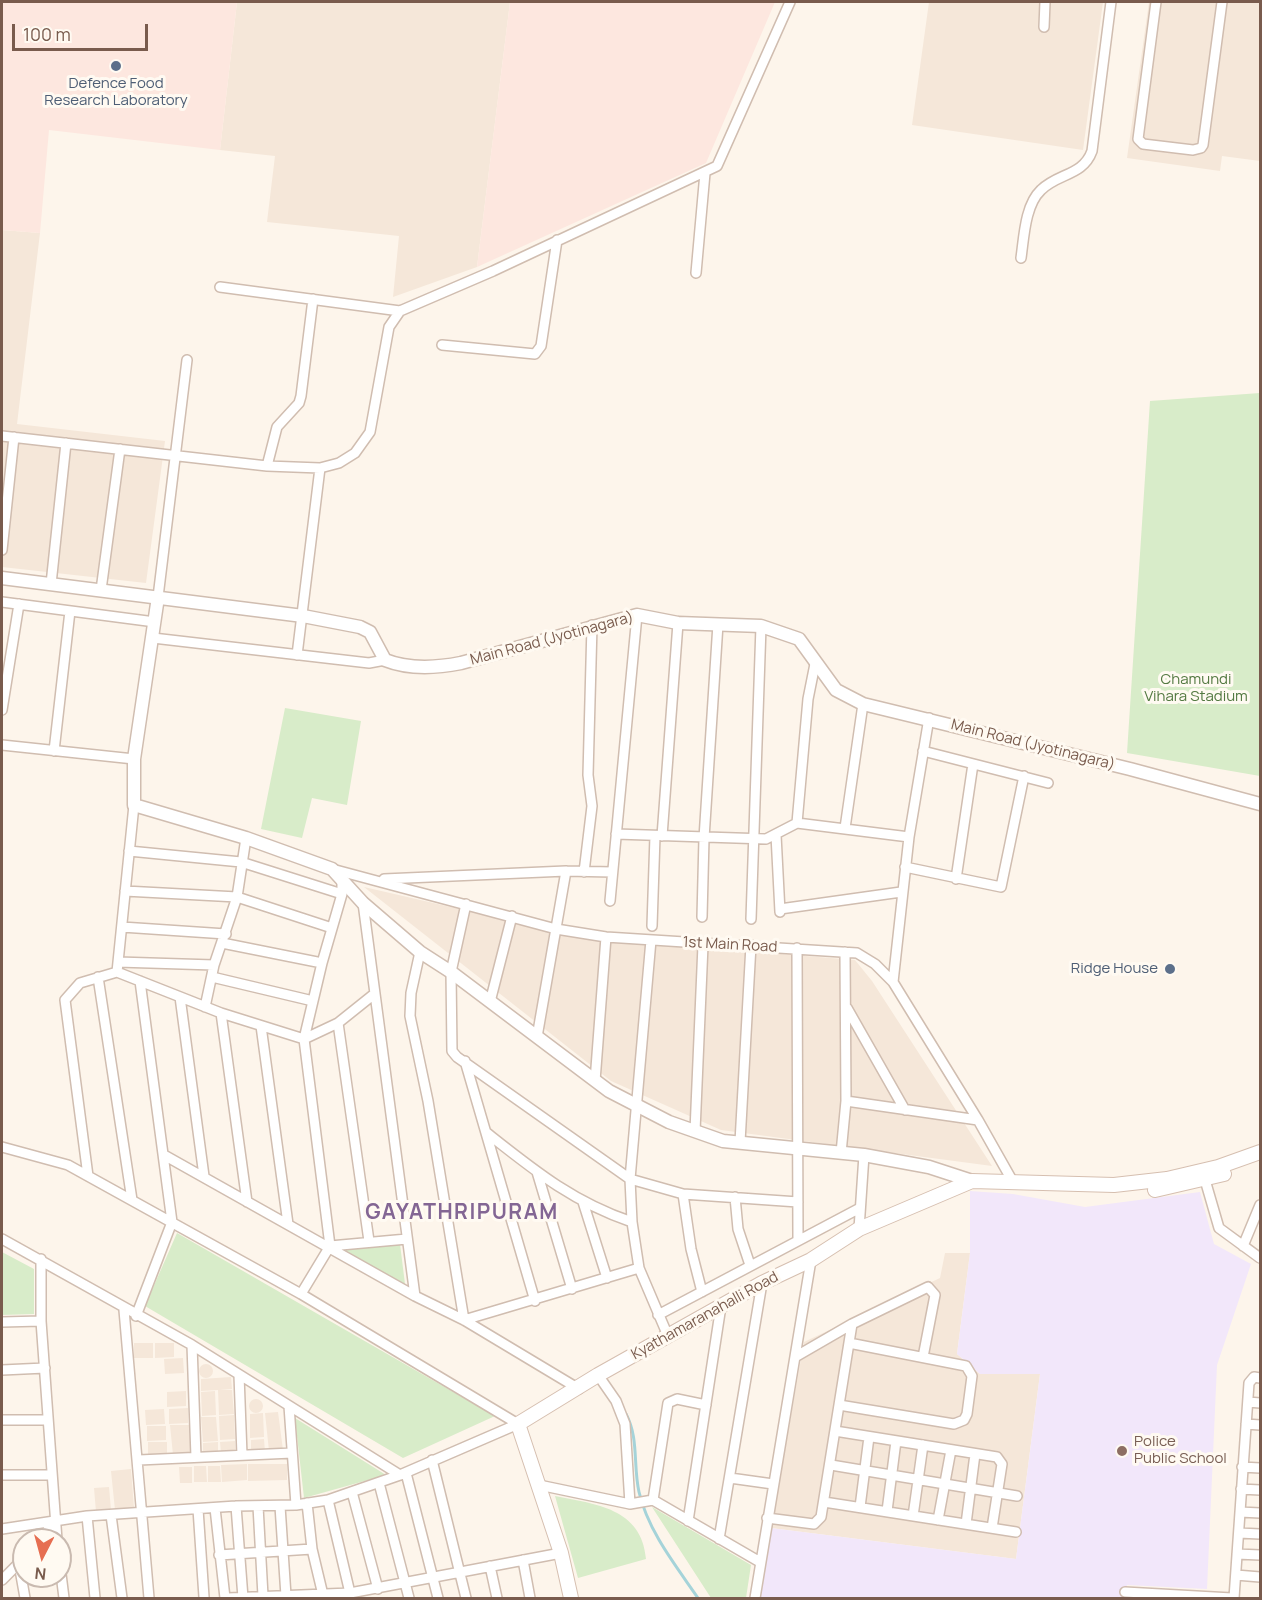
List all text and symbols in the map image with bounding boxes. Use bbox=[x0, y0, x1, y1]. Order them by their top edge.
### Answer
scale bar bbox=[15, 12, 152, 50]
text: 100 m bbox=[23, 22, 71, 46]
marker: Defence Food Research Laboratory bbox=[109, 59, 123, 73]
place label: Defence Food Research Laboratory bbox=[44, 75, 188, 110]
street label: Main Road (Jyotinagara) bbox=[468, 609, 636, 669]
park label: Chamundi Vihara Stadium bbox=[1144, 671, 1248, 706]
street label: Main Road (Jyotinagara) bbox=[949, 716, 1117, 774]
street label: 1st Main Road bbox=[682, 934, 778, 956]
place label: Ridge House bbox=[1071, 960, 1158, 978]
marker: Ridge House bbox=[1163, 962, 1177, 976]
district label: GAYATHRIPURAM bbox=[365, 1200, 559, 1226]
street label: Kyathamaranahalli Road bbox=[628, 1268, 782, 1364]
place label: Police Public School bbox=[1134, 1433, 1227, 1468]
marker: Police Public School bbox=[1115, 1444, 1129, 1458]
north arrow bbox=[12, 1528, 72, 1588]
text: N bbox=[33, 1562, 47, 1585]

